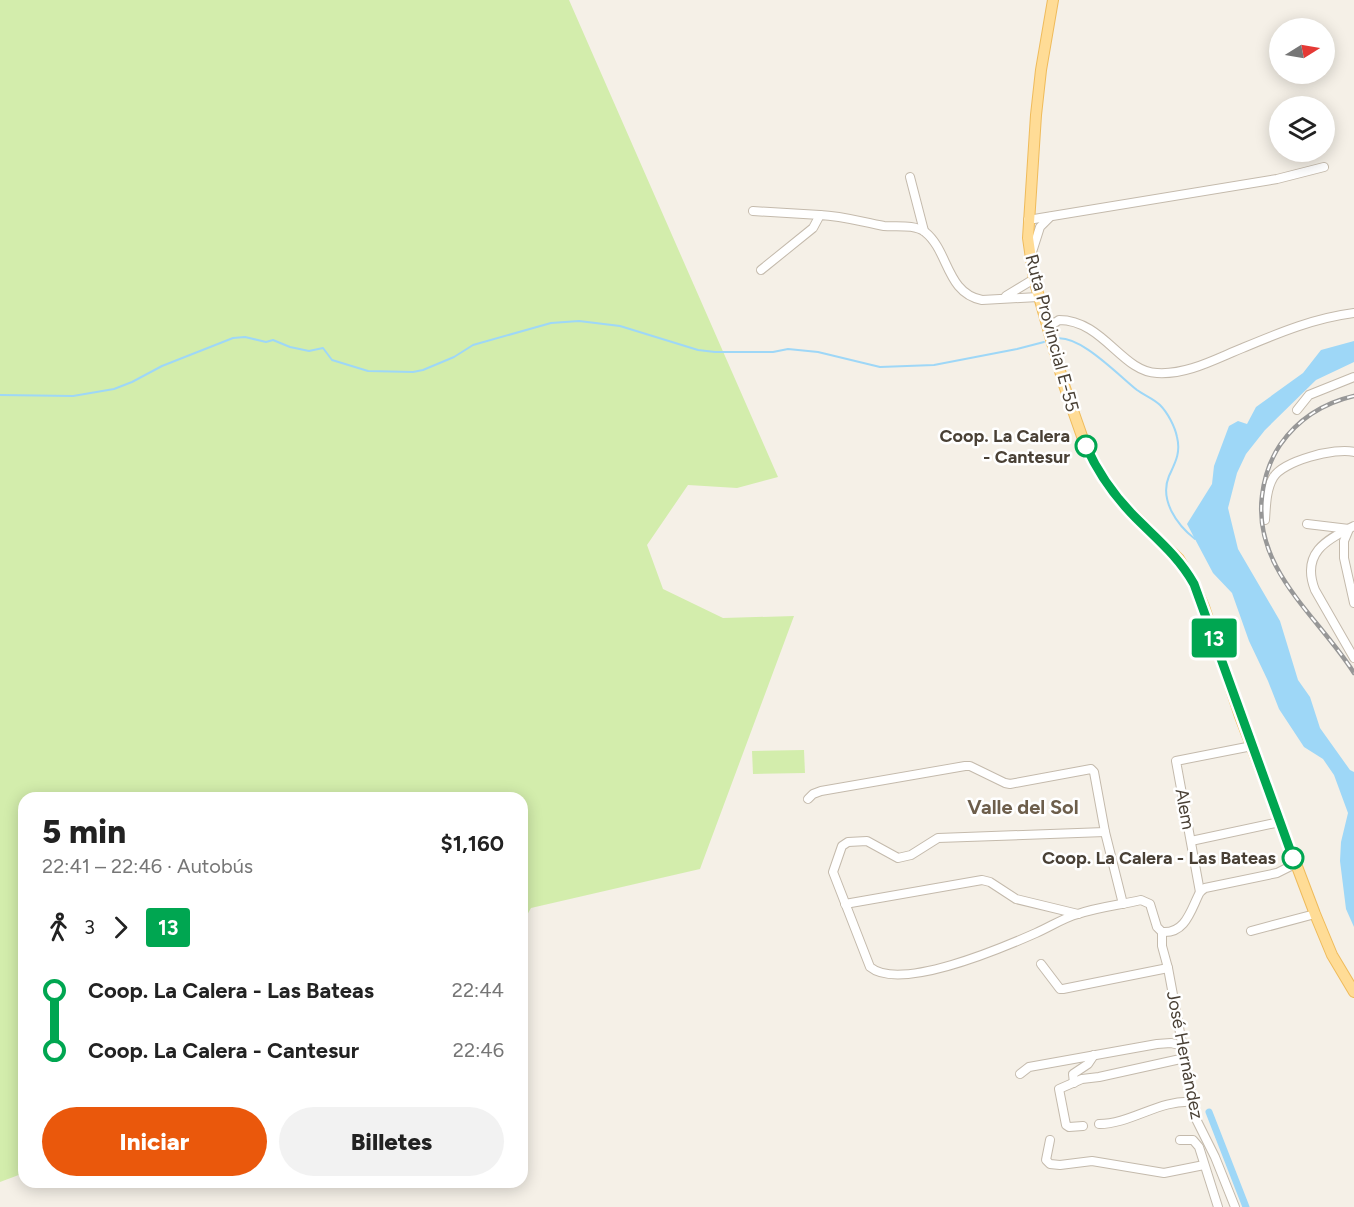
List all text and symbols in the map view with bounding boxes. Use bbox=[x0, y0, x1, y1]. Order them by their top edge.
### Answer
north arrow bbox=[1269, 18, 1335, 84]
map controls bbox=[1269, 18, 1335, 162]
button: layers bbox=[1269, 96, 1335, 162]
street label: Ruta Provincial E-55 bbox=[1020, 252, 1084, 414]
place label: Coop. La Calera - Cantesur bbox=[939, 425, 1070, 468]
marker: Coop. La Calera - Cantesur bbox=[1075, 435, 1097, 457]
line badge: 13 bbox=[1187, 618, 1241, 658]
text: 13 bbox=[1204, 626, 1224, 651]
street label: Alem bbox=[1171, 787, 1199, 831]
district label: Valle del Sol bbox=[967, 795, 1079, 819]
text: 5 min bbox=[42, 812, 126, 851]
text: $1,160 bbox=[441, 830, 504, 857]
place label: Coop. La Calera - Las Bateas bbox=[1042, 847, 1277, 869]
marker: Coop. La Calera - Las Bateas bbox=[1282, 847, 1304, 869]
text: 22:41 – 22:46 · Autobús bbox=[42, 854, 253, 878]
icon: walk bbox=[42, 911, 75, 944]
icon: forward bbox=[104, 911, 137, 944]
text: 3 bbox=[84, 915, 95, 939]
text: 13 bbox=[158, 915, 178, 940]
text: Coop. La Calera - Las Bateas bbox=[88, 977, 374, 1004]
text: 22:44 bbox=[452, 978, 504, 1002]
street label: José Hernández bbox=[1162, 989, 1208, 1121]
text: Coop. La Calera - Cantesur bbox=[88, 1037, 359, 1064]
text: 22:46 bbox=[453, 1038, 504, 1062]
button: Iniciar bbox=[42, 1107, 267, 1176]
button: Billetes bbox=[279, 1107, 504, 1176]

